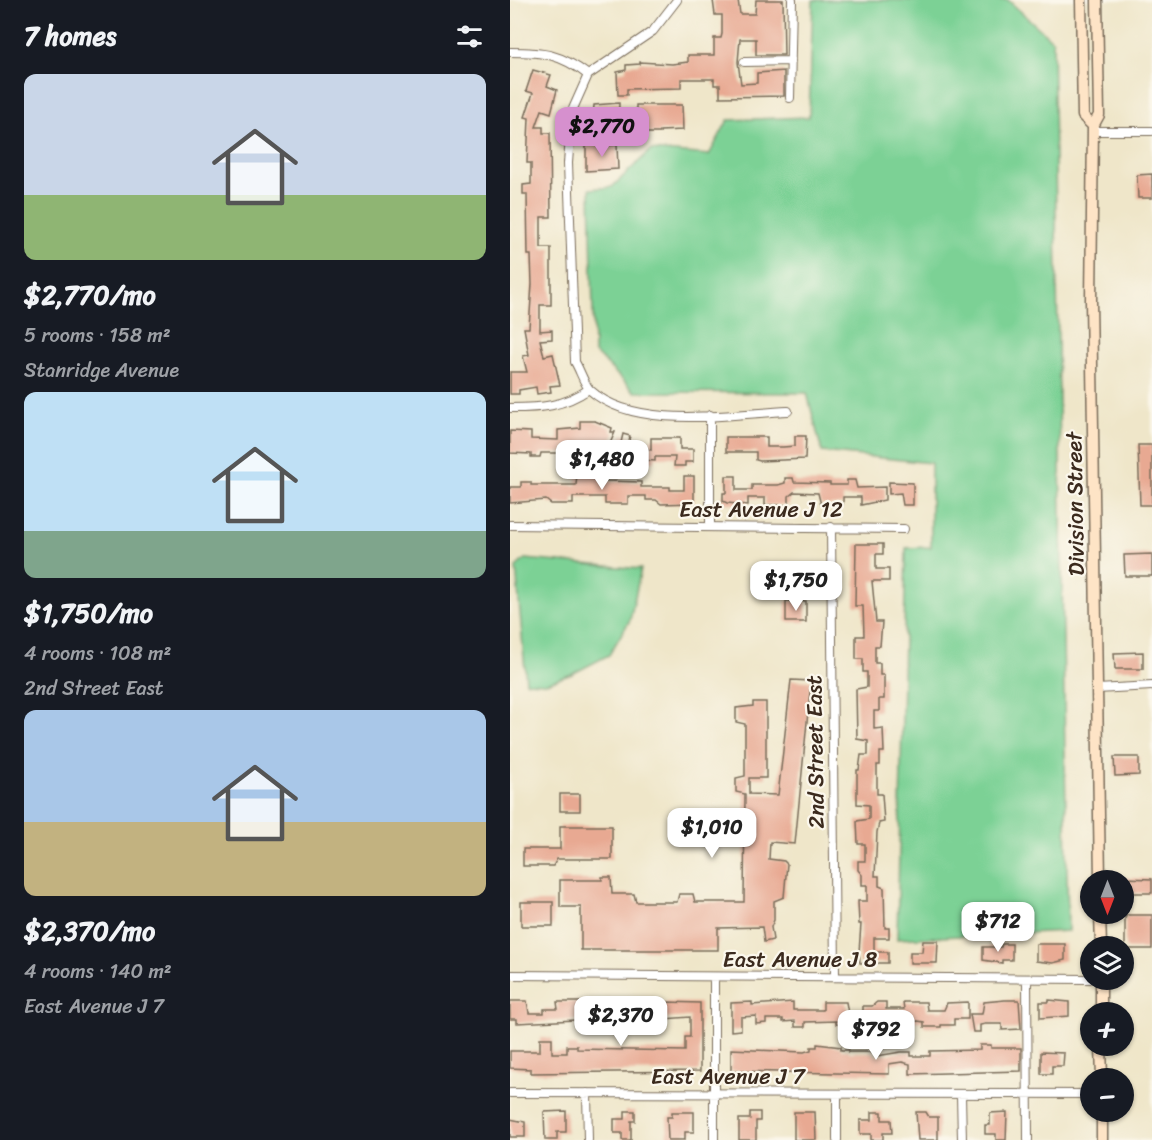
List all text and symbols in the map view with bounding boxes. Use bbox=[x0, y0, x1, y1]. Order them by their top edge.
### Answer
text: 7 homes bbox=[24, 13, 116, 59]
icon: filters bbox=[453, 20, 486, 53]
pin: $2,770 bbox=[553, 107, 651, 158]
text: $2,770 bbox=[569, 109, 635, 144]
icon: home bbox=[201, 113, 309, 221]
text: $2,770/mo bbox=[24, 272, 156, 318]
text: 5 rooms · 158 m² bbox=[24, 318, 171, 353]
text: Stanridge Avenue bbox=[24, 353, 179, 388]
icon: home bbox=[201, 431, 309, 539]
street label: Division Street bbox=[1054, 431, 1096, 576]
pin: $1,480 bbox=[553, 440, 651, 491]
text: $1,480 bbox=[570, 442, 634, 477]
street label: East Avenue J 12 bbox=[679, 490, 843, 529]
pin: $1,750 bbox=[747, 561, 845, 612]
text: $1,750 bbox=[764, 563, 828, 598]
text: $1,750/mo bbox=[24, 590, 153, 636]
text: 4 rooms · 108 m² bbox=[24, 636, 171, 671]
text: 2nd Street East bbox=[24, 671, 163, 706]
street label: 2nd Street East bbox=[794, 675, 836, 829]
icon: home bbox=[201, 749, 309, 857]
pin: $1,010 bbox=[663, 808, 761, 859]
text: $1,010 bbox=[681, 810, 743, 845]
north arrow bbox=[1080, 870, 1134, 924]
map controls bbox=[1080, 870, 1134, 1122]
pin: $712 bbox=[962, 902, 1034, 953]
text: $712 bbox=[976, 904, 1021, 939]
text: $2,370/mo bbox=[24, 908, 155, 954]
button: layers bbox=[1080, 936, 1134, 990]
street label: East Avenue J 8 bbox=[723, 940, 877, 979]
text: 4 rooms · 140 m² bbox=[24, 954, 172, 989]
text: East Avenue J 7 bbox=[24, 989, 164, 1024]
pin: $2,370 bbox=[572, 996, 670, 1047]
text: $2,370 bbox=[588, 998, 654, 1033]
button: + bbox=[1080, 1002, 1134, 1056]
pin: $792 bbox=[840, 1010, 912, 1061]
text: $792 bbox=[852, 1012, 900, 1047]
street label: East Avenue J 7 bbox=[651, 1057, 806, 1096]
button: − bbox=[1080, 1068, 1134, 1122]

